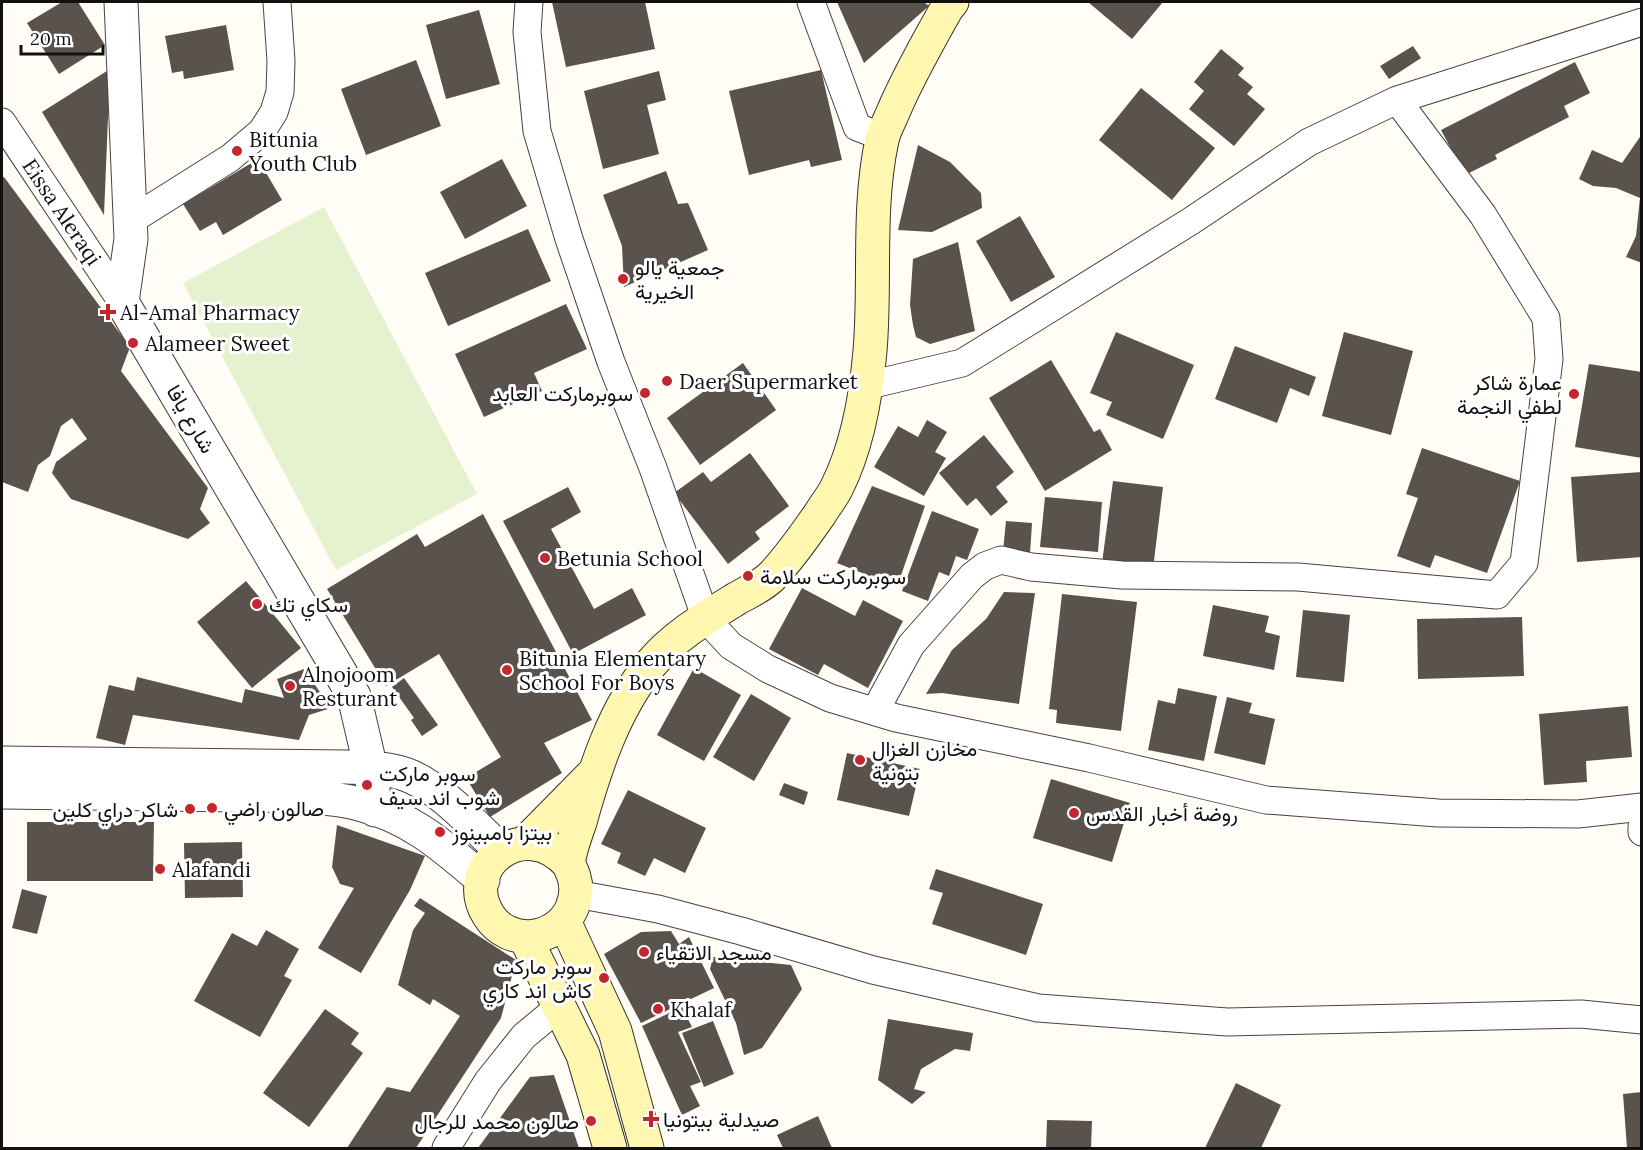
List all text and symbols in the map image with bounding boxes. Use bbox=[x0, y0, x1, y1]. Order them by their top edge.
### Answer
scale bar bbox=[21, 18, 104, 56]
text: 20 m bbox=[30, 27, 72, 50]
place label: Bitunia Youth Club bbox=[248, 126, 357, 177]
marker: Bitunia Youth Club bbox=[230, 144, 244, 158]
street label: Eissa Aleraqi bbox=[17, 154, 108, 270]
place label: جمعية يالو الخيرية bbox=[635, 254, 725, 305]
marker: جمعية يالو الخيرية bbox=[616, 272, 630, 286]
place label: Al-Amal Pharmacy bbox=[119, 299, 300, 326]
marker: Al-Amal Pharmacy bbox=[101, 305, 115, 319]
place label: Alameer Sweet bbox=[144, 330, 291, 357]
marker: Alameer Sweet bbox=[126, 336, 140, 350]
place label: Daer Supermarket bbox=[679, 368, 859, 395]
place label: عمارة شاكر لطفي النجمة bbox=[1457, 369, 1562, 424]
marker: Daer Supermarket bbox=[660, 374, 674, 388]
street label: شارع يافا bbox=[160, 380, 221, 459]
place label: سوبرماركت العابد bbox=[492, 380, 633, 407]
marker: سوبرماركت العابد bbox=[638, 386, 652, 400]
marker: عمارة شاكر لطفي النجمة bbox=[1567, 387, 1581, 401]
place label: Betunia School bbox=[557, 545, 703, 572]
marker: Betunia School bbox=[538, 551, 552, 565]
place label: سوبرماركت سلامة bbox=[760, 563, 906, 590]
marker: سوبرماركت سلامة bbox=[741, 569, 755, 583]
place label: سكاي تك bbox=[269, 591, 348, 622]
marker: سكاي تك bbox=[250, 597, 264, 611]
place label: Bitunia Elementary School For Boys bbox=[519, 645, 706, 696]
place label: Alnojoom Resturant bbox=[301, 661, 398, 712]
marker: Bitunia Elementary School For Boys bbox=[500, 663, 514, 677]
marker: Alnojoom Resturant bbox=[283, 679, 297, 693]
place label: مخازن الغزال بتونية bbox=[872, 735, 977, 786]
marker: مخازن الغزال بتونية bbox=[853, 753, 867, 767]
place label: سوبر ماركت شوب اند سيف bbox=[379, 760, 500, 811]
marker: سوبر ماركت شوب اند سيف bbox=[360, 778, 374, 792]
place label: صالون راضي bbox=[224, 795, 324, 826]
place label: شاكر دراي كلين bbox=[52, 796, 178, 827]
place label: روضة أخبار القدس bbox=[1086, 800, 1238, 827]
marker: صالون راضي bbox=[205, 801, 219, 815]
marker: شاكر دراي كلين bbox=[183, 802, 197, 816]
marker: روضة أخبار القدس bbox=[1067, 806, 1081, 820]
place label: بيتزا بامبينوز bbox=[451, 819, 552, 846]
marker: بيتزا بامبينوز bbox=[433, 825, 447, 839]
place label: Alafandi bbox=[171, 856, 251, 883]
marker: Alafandi bbox=[153, 862, 167, 876]
place label: مسجد الاتقياء bbox=[656, 939, 772, 966]
marker: مسجد الاتقياء bbox=[637, 945, 651, 959]
place label: سوبر ماركت كاش اند كاري bbox=[482, 953, 592, 1008]
marker: سوبر ماركت كاش اند كاري bbox=[597, 971, 611, 985]
place label: Khalaf bbox=[670, 996, 733, 1023]
marker: Khalaf bbox=[651, 1002, 665, 1016]
place label: صيدلية بيتونيا bbox=[663, 1106, 779, 1133]
place label: صالون محمد للرجال bbox=[414, 1108, 579, 1135]
marker: صيدلية بيتونيا bbox=[644, 1112, 658, 1126]
marker: صالون محمد للرجال bbox=[584, 1114, 598, 1128]

